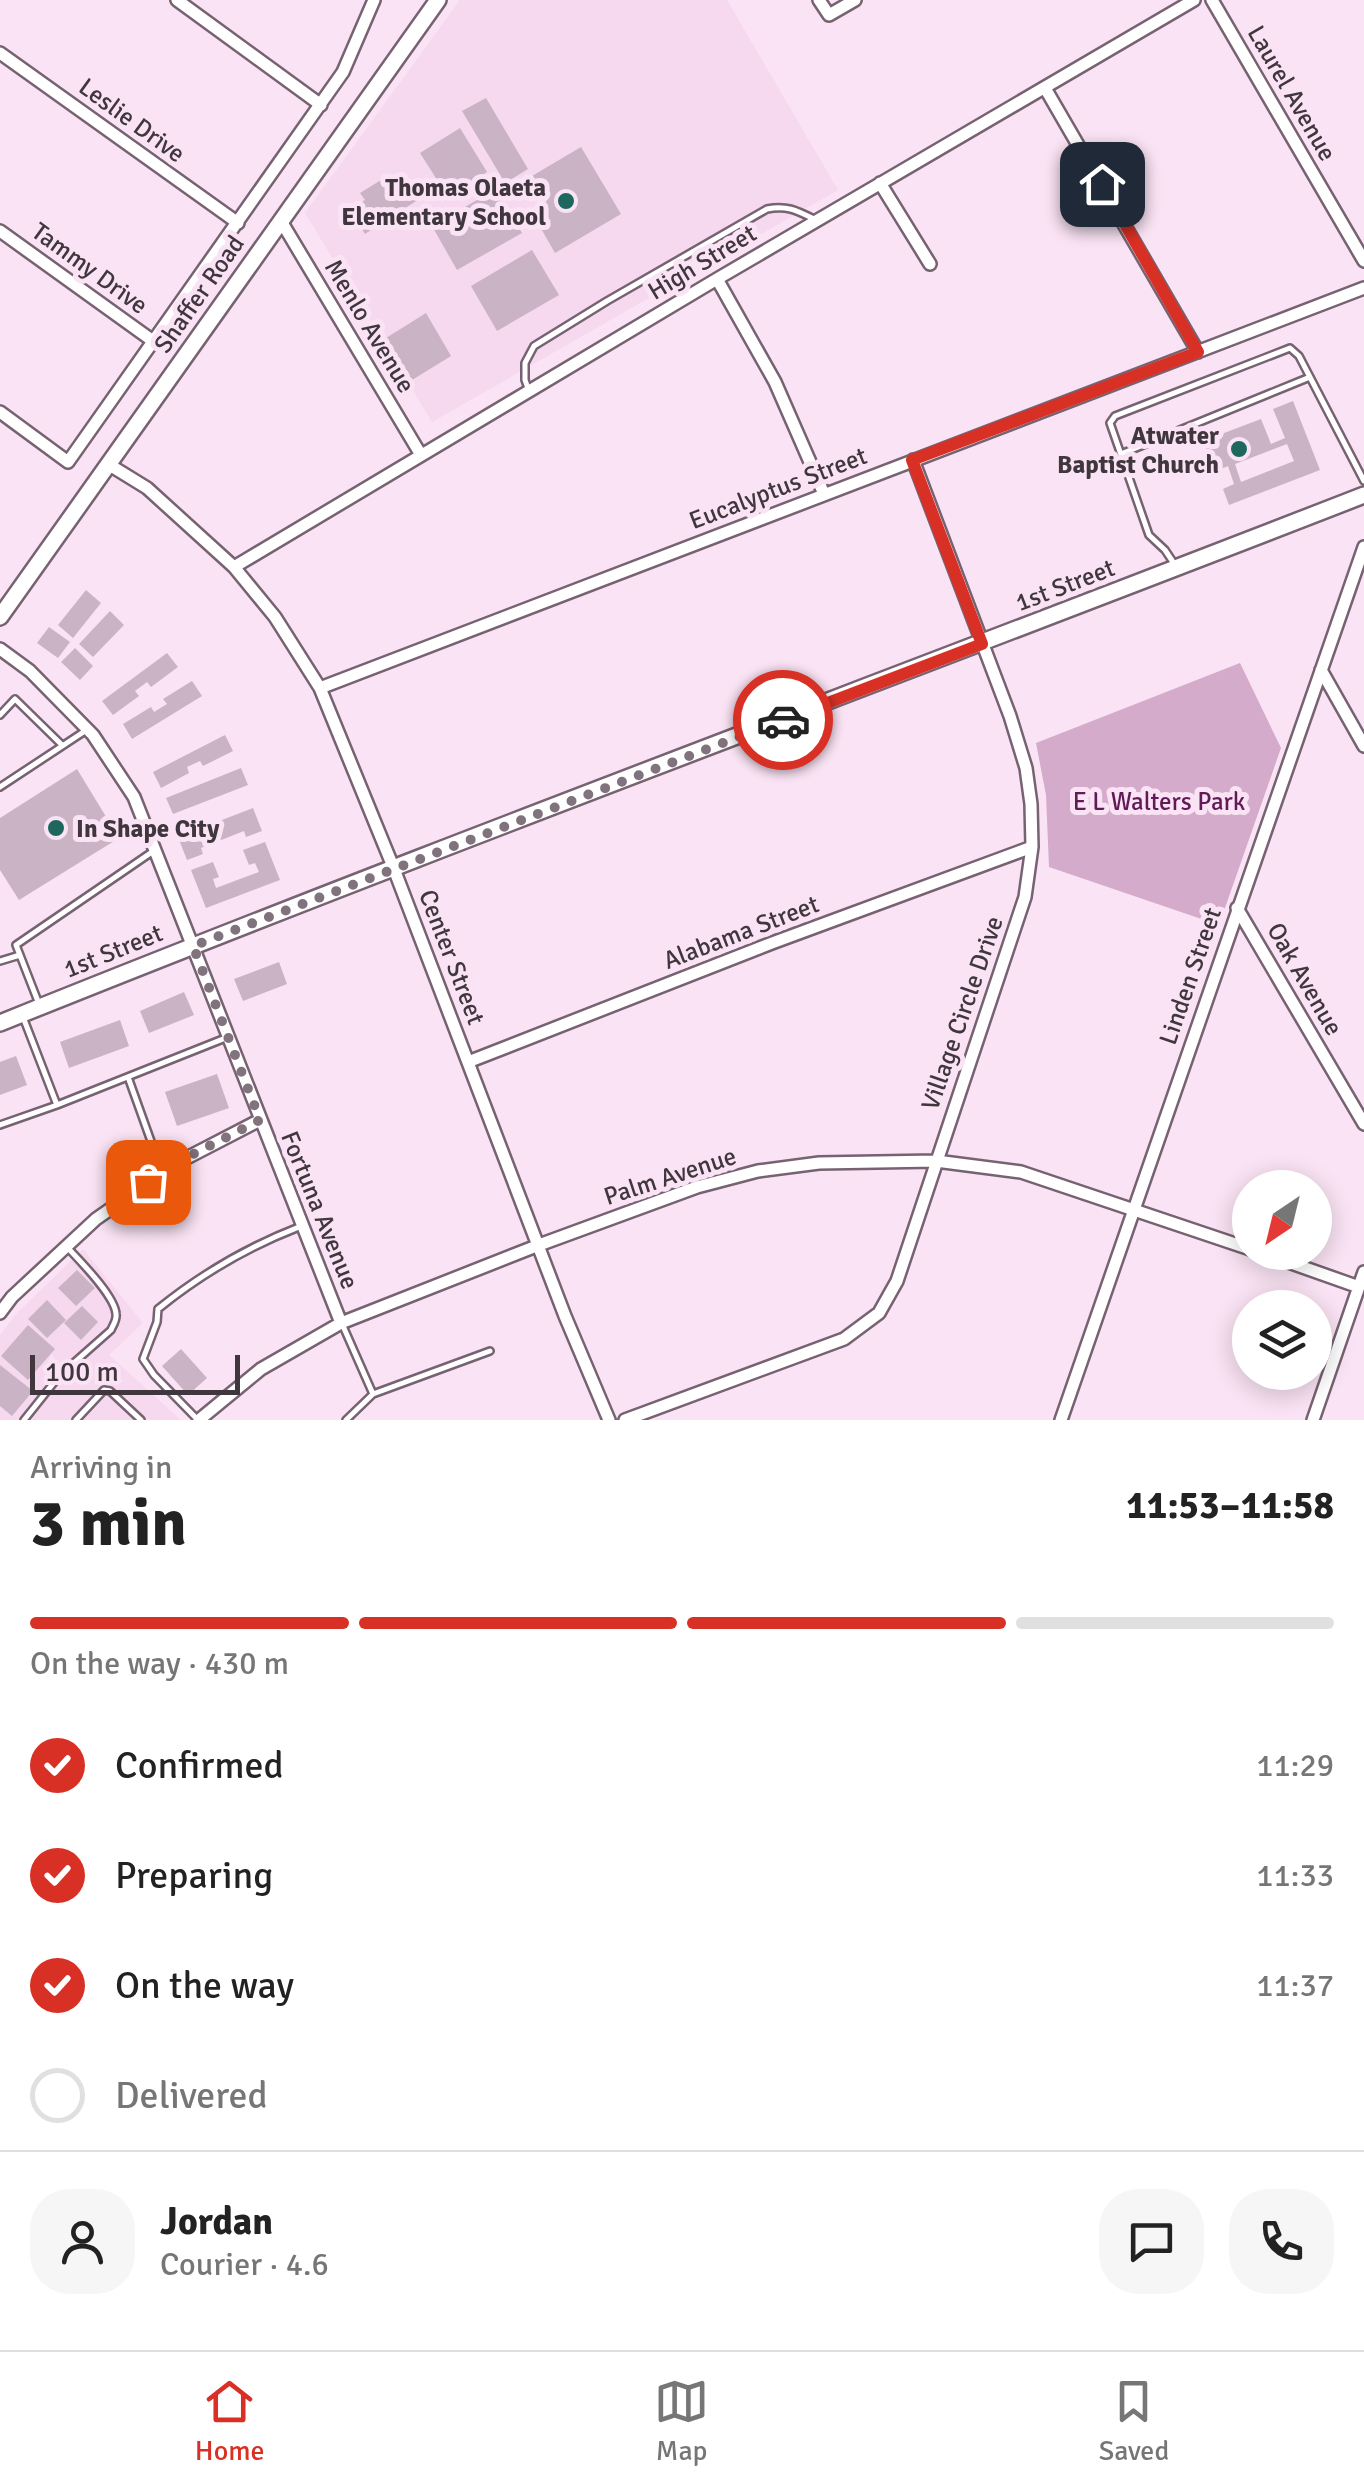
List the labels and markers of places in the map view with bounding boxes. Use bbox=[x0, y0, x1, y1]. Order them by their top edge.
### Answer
pin bbox=[1060, 142, 1145, 227]
place label: Thomas Olaeta Elementary School bbox=[341, 172, 546, 232]
marker: Thomas Olaeta Elementary School bbox=[555, 190, 577, 212]
place label: Atwater Baptist Church bbox=[1057, 420, 1219, 480]
marker: Atwater Baptist Church bbox=[1228, 438, 1250, 460]
place label: In Shape City bbox=[76, 813, 220, 844]
marker: In Shape City bbox=[45, 817, 67, 839]
pin bbox=[106, 1140, 191, 1225]

